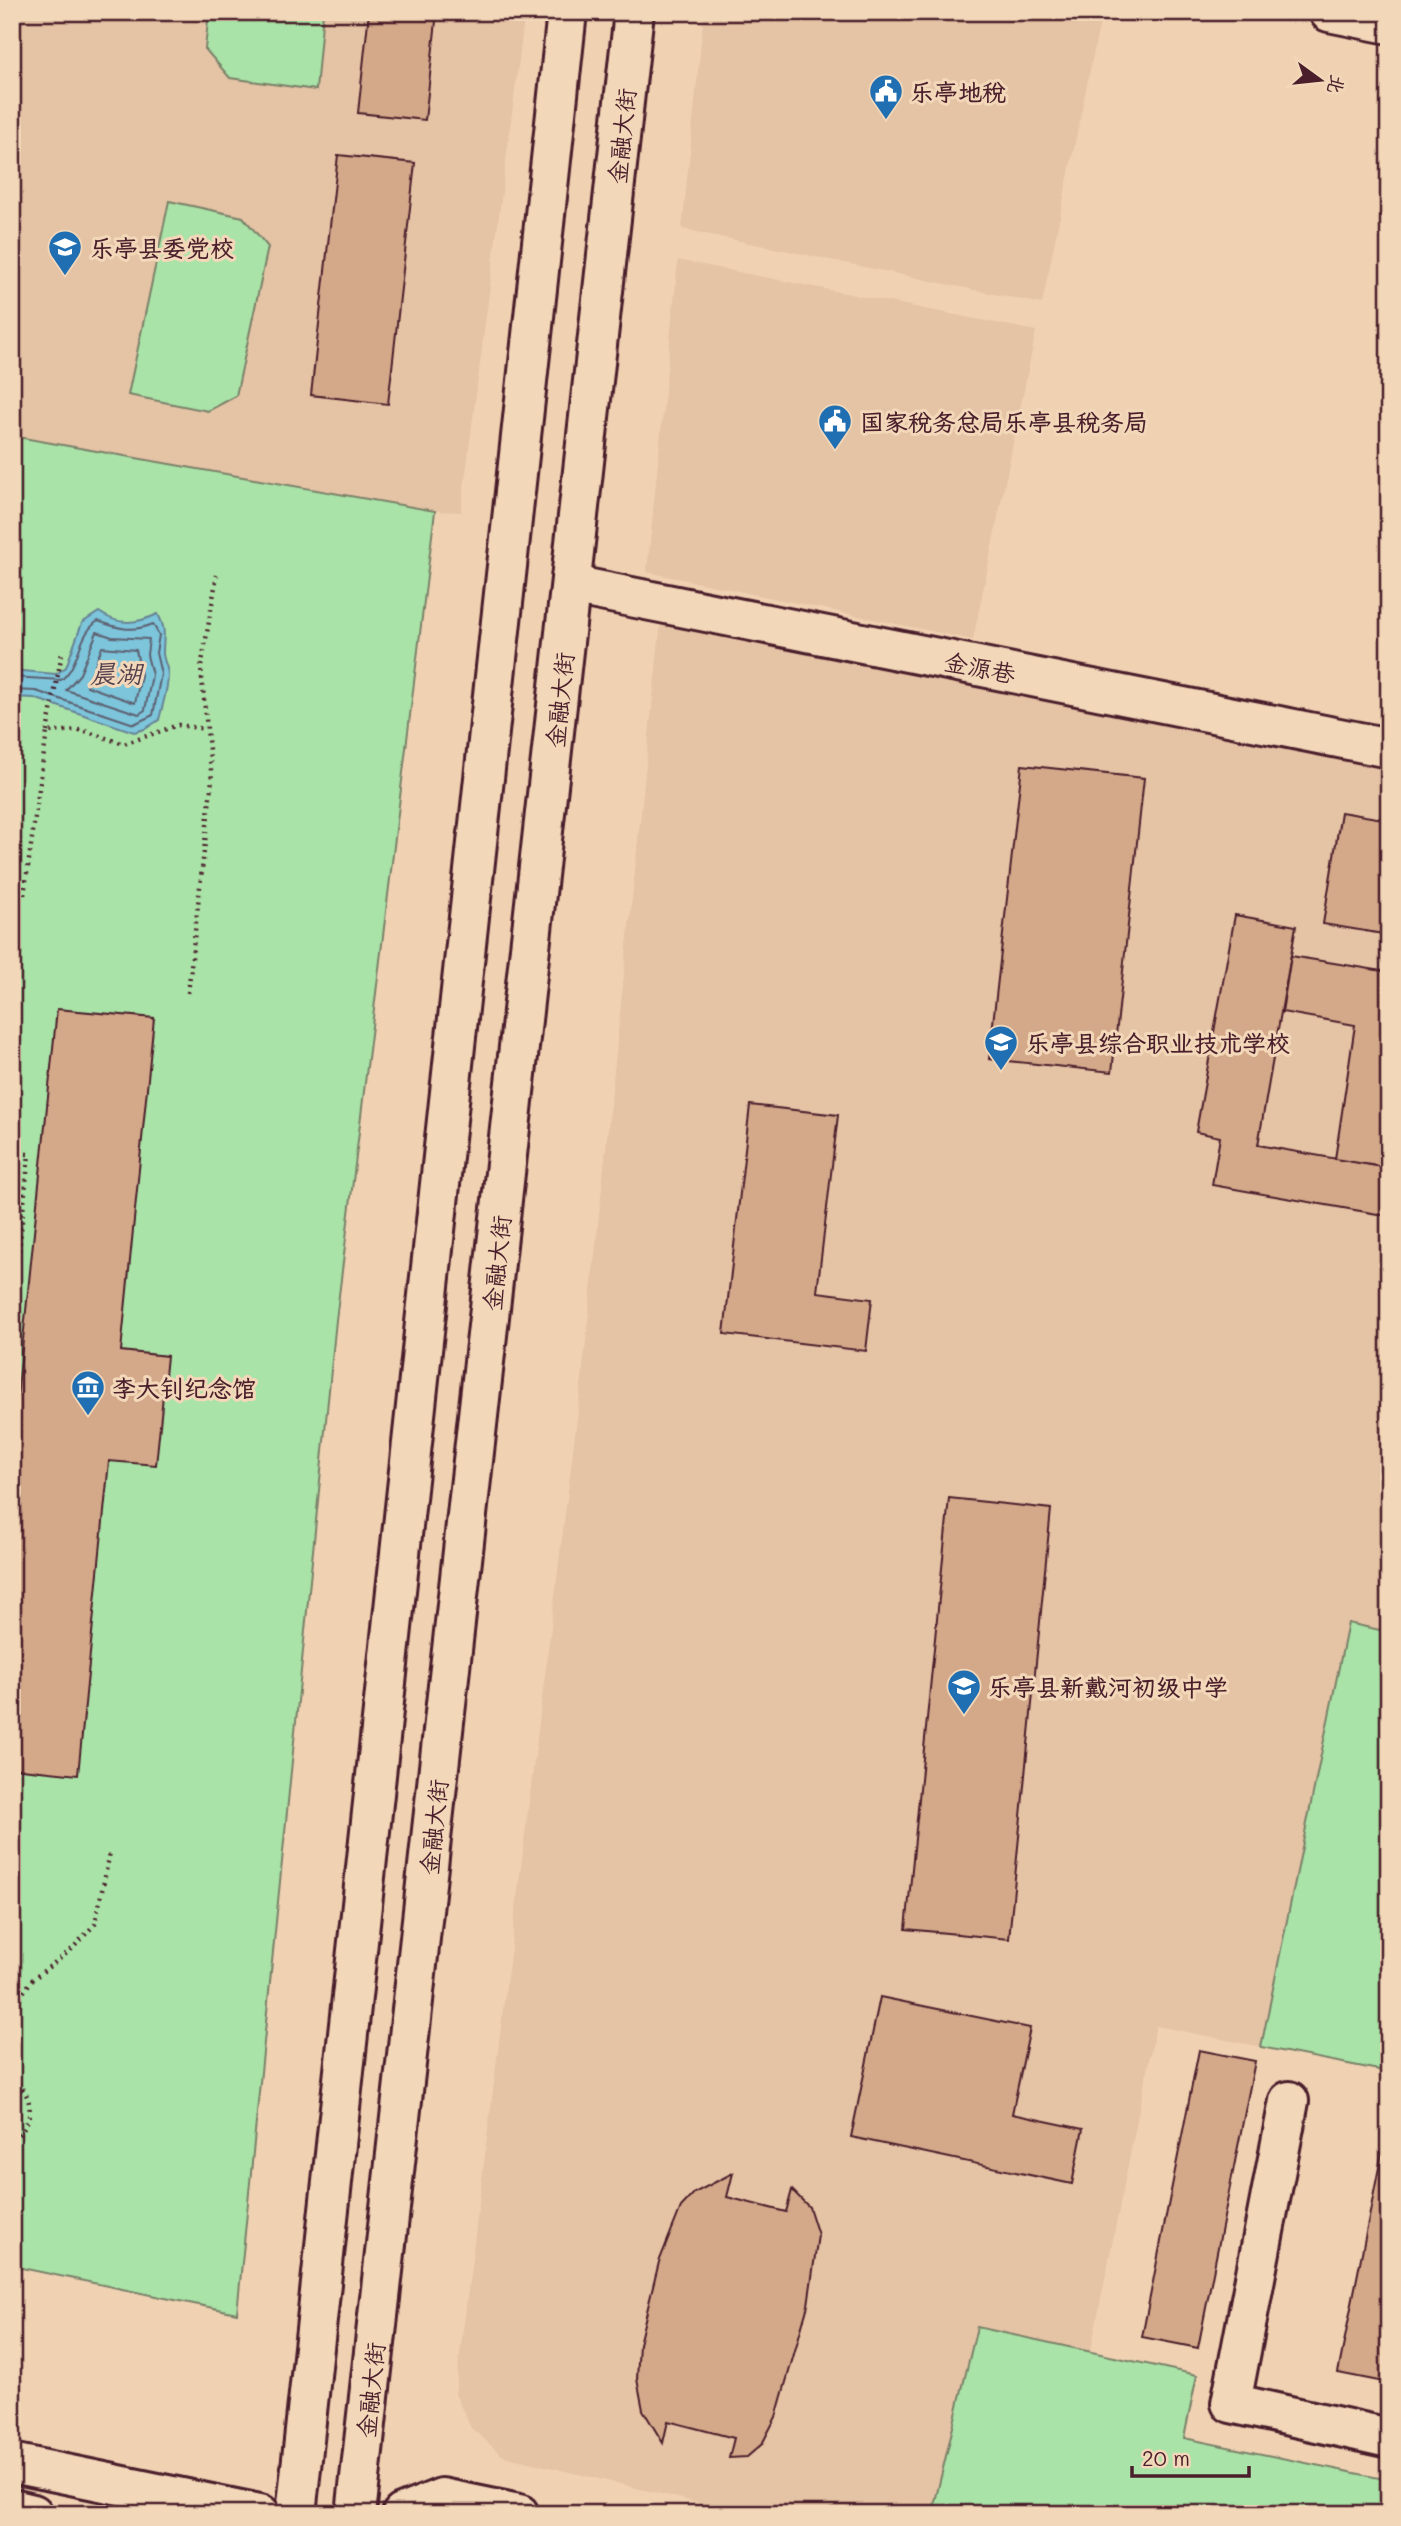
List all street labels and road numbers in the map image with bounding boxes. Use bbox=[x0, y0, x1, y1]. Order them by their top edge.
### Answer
street label: 金融大街 bbox=[601, 87, 641, 185]
street label: 金源巷 bbox=[942, 645, 1018, 689]
street label: 金融大街 bbox=[539, 651, 579, 749]
street label: 金融大街 bbox=[476, 1214, 516, 1312]
street label: 金融大街 bbox=[413, 1778, 453, 1876]
street label: 金融大街 bbox=[350, 2341, 390, 2439]

